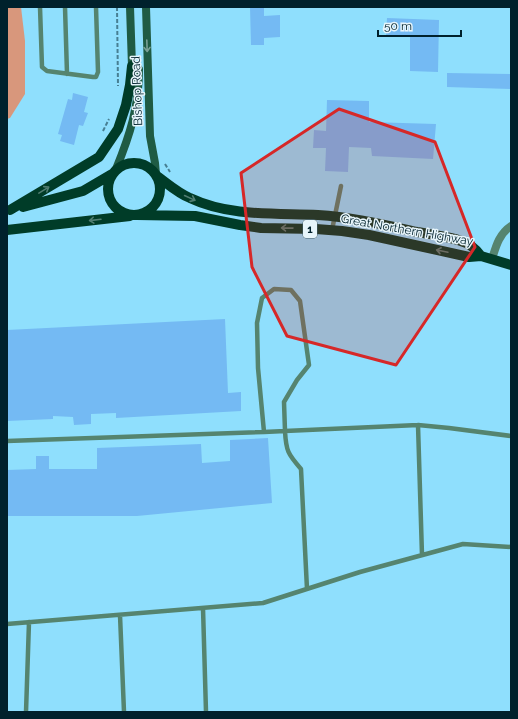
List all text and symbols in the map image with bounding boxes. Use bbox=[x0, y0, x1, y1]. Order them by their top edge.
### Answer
scale bar bbox=[378, 12, 461, 38]
text: 50 m bbox=[384, 19, 412, 33]
one-way arrow bbox=[144, 39, 151, 52]
street label: Bishop Road bbox=[129, 56, 145, 126]
one-way arrow bbox=[38, 186, 50, 194]
one-way arrow bbox=[183, 194, 195, 202]
street label: Great Northern Highway bbox=[340, 211, 475, 249]
one-way arrow bbox=[89, 216, 102, 224]
road number: 1 bbox=[303, 220, 317, 238]
one-way arrow bbox=[281, 225, 294, 232]
one-way arrow bbox=[436, 247, 449, 255]

